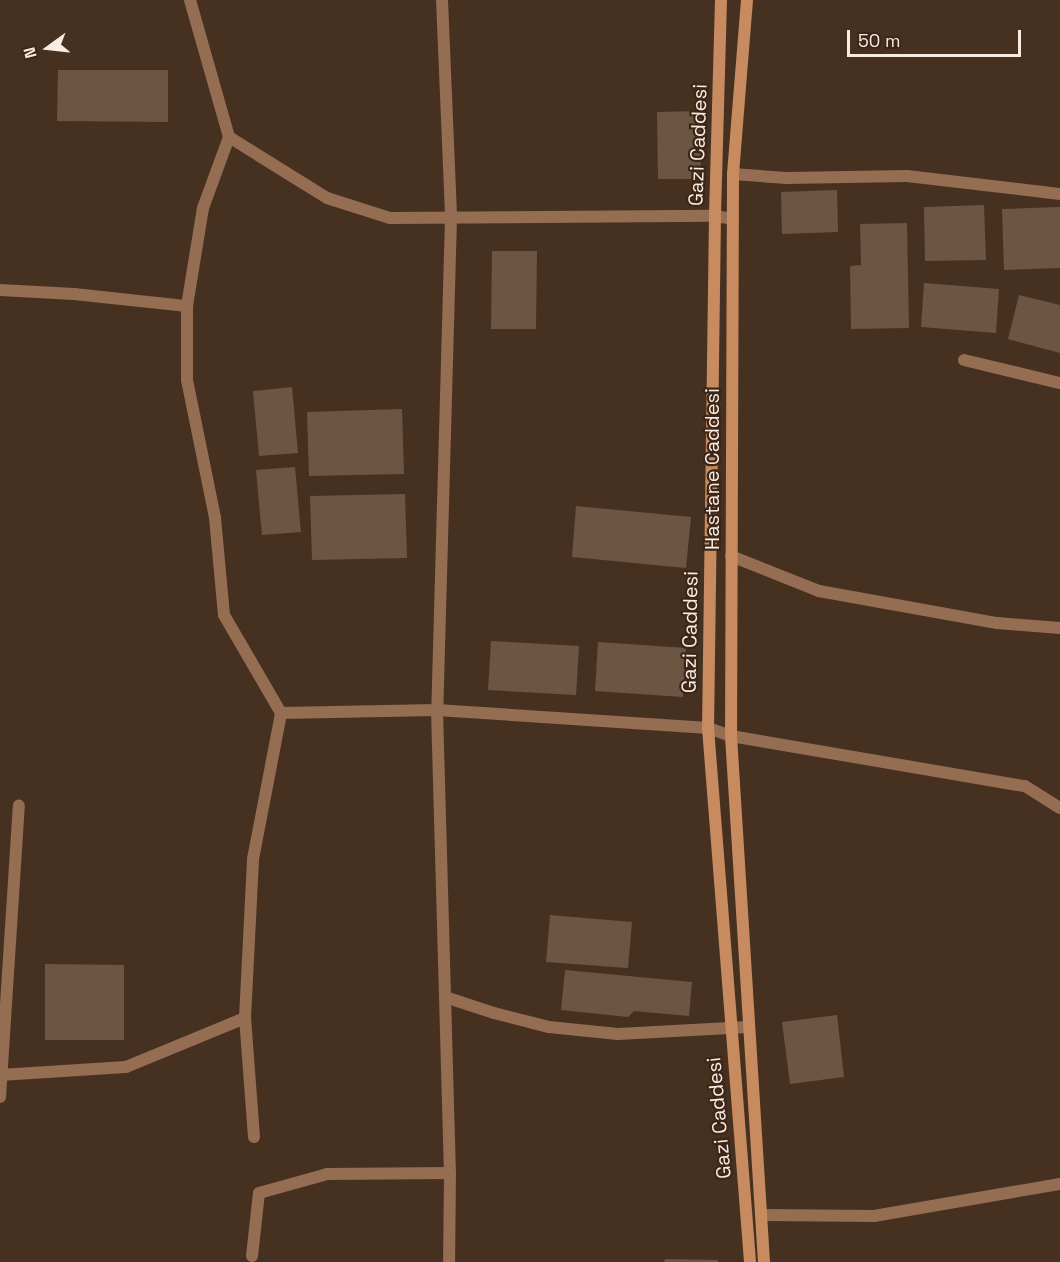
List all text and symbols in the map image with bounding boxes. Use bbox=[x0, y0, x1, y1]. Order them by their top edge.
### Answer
north arrow bbox=[18, 18, 78, 78]
scale bar bbox=[850, 18, 1024, 56]
text: 50 m bbox=[858, 29, 900, 52]
text: N bbox=[19, 45, 42, 61]
street label: Gazi Caddesi bbox=[684, 83, 712, 207]
street label: Hastane Caddesi bbox=[700, 388, 724, 550]
street label: Gazi Caddesi bbox=[677, 571, 703, 693]
street label: Gazi Caddesi bbox=[702, 1056, 736, 1180]

